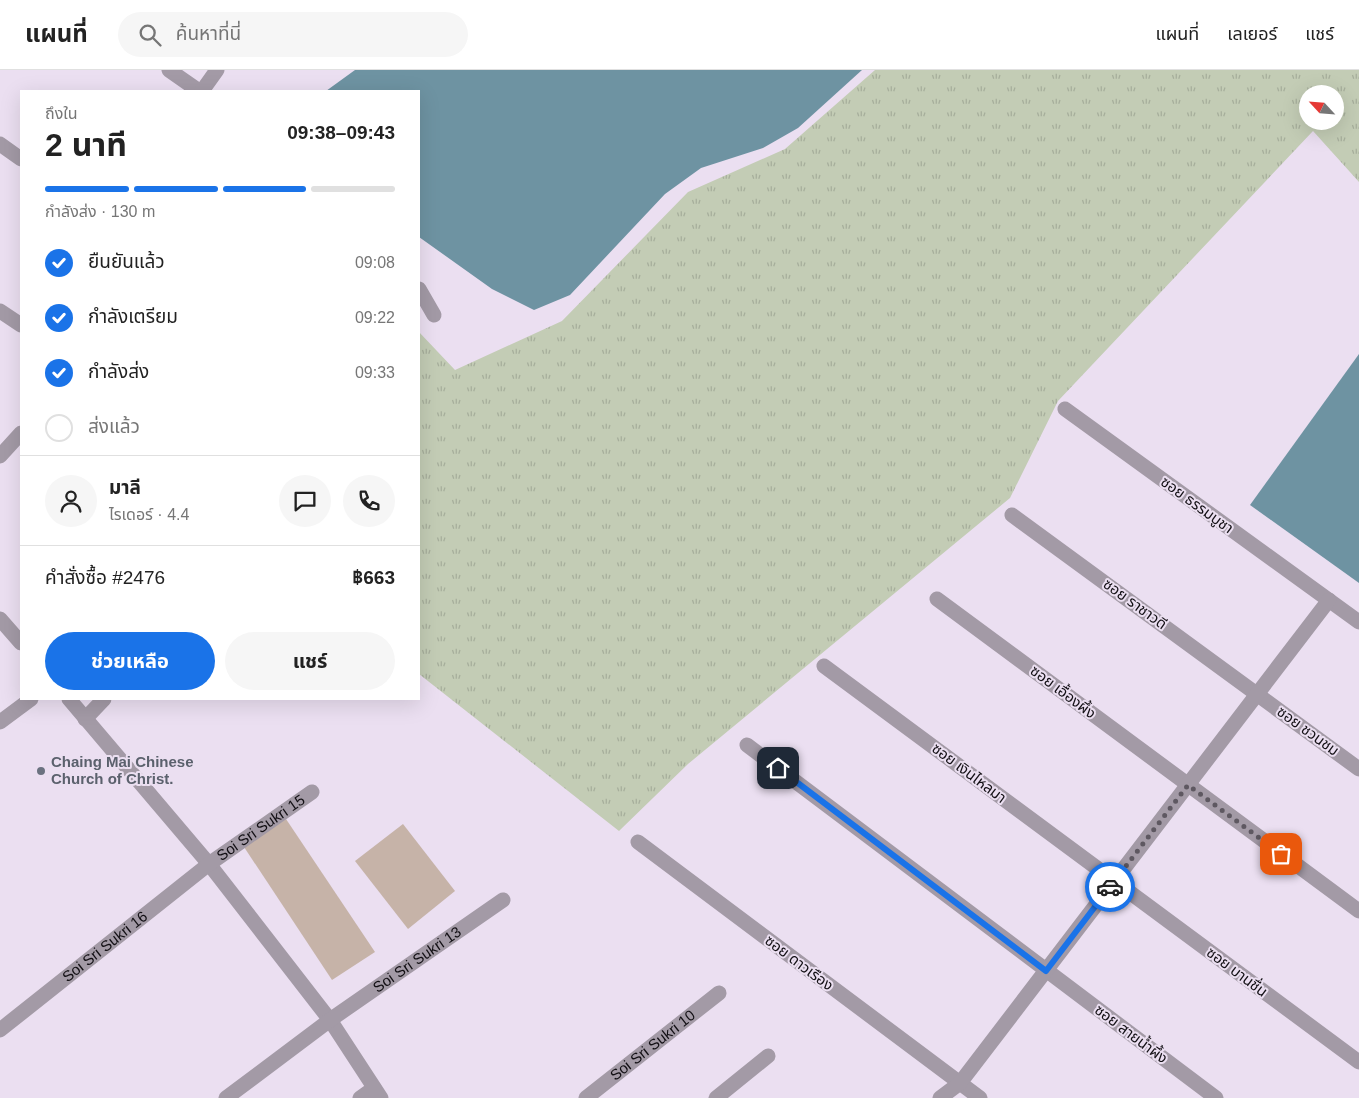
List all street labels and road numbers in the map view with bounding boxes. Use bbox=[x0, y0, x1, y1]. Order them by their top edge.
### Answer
street label: ซอย ธรรมบูชา bbox=[1157, 473, 1237, 537]
street label: ซอย ราชาวดี bbox=[1100, 575, 1170, 632]
street label: ซอย เอื้องผึ้ง bbox=[1027, 660, 1101, 722]
street label: ซอย ชวนชม bbox=[1274, 702, 1343, 759]
street label: ซอย เงินไหลมา bbox=[929, 739, 1010, 806]
street label: Soi Sri Sukri 15 bbox=[213, 791, 308, 864]
street label: Soi Sri Sukri 16 bbox=[59, 907, 150, 985]
street label: Soi Sri Sukri 13 bbox=[369, 923, 464, 996]
street label: ซอย ดาวเรือง bbox=[762, 931, 837, 994]
street label: ซอย บานชื่น bbox=[1204, 942, 1272, 1000]
street label: ซอย สายน้ำผึ้ง bbox=[1092, 999, 1172, 1066]
street label: Soi Sri Sukri 10 bbox=[607, 1006, 698, 1084]

